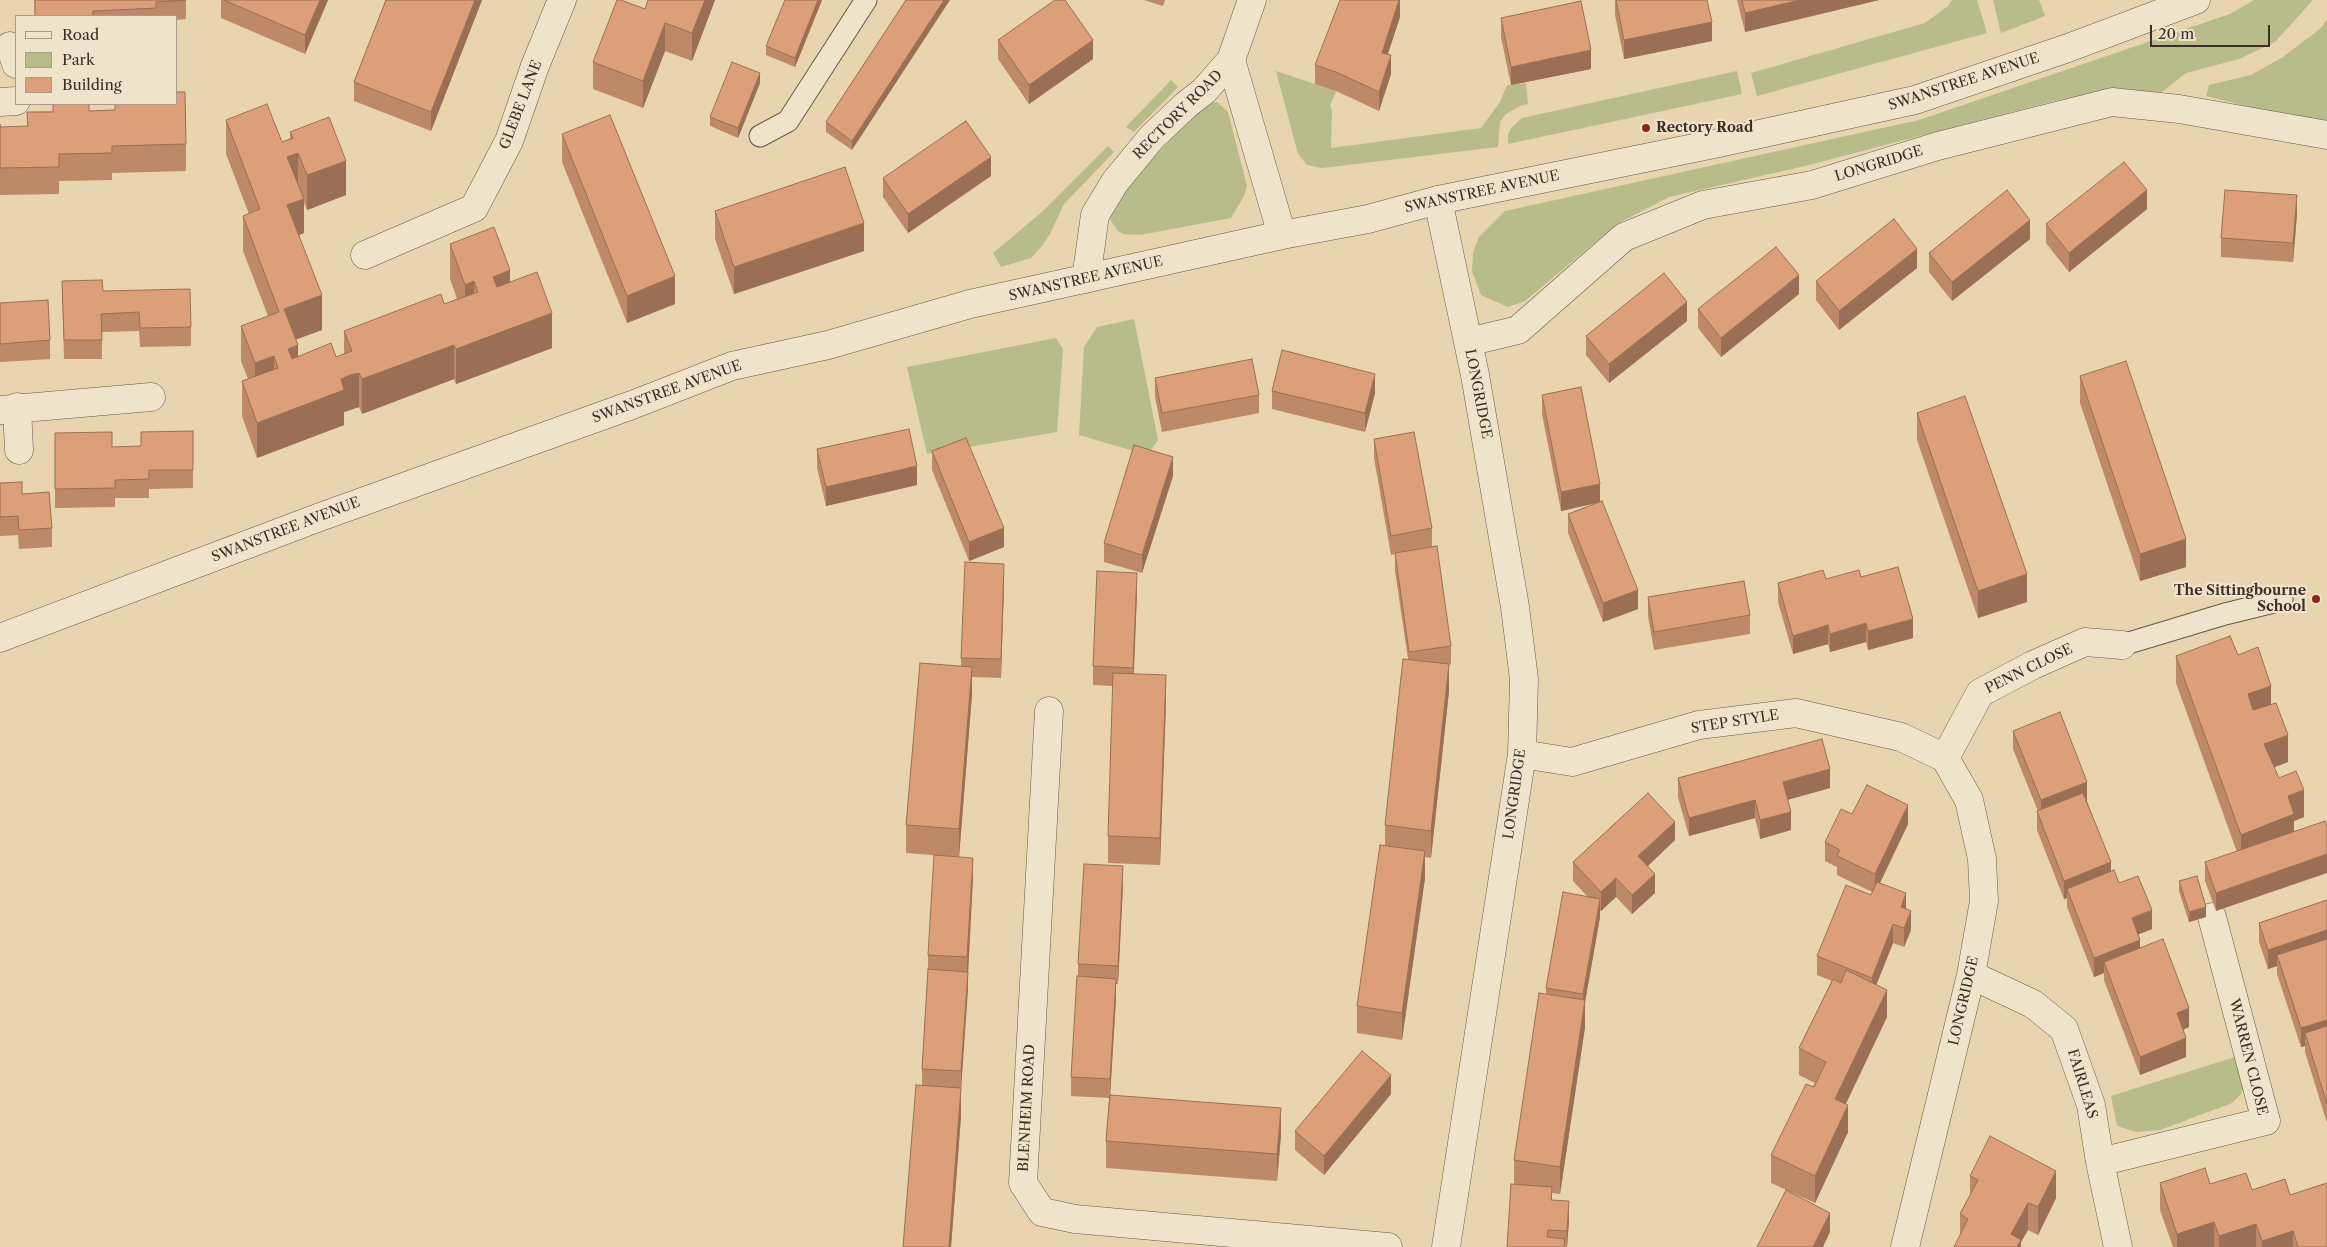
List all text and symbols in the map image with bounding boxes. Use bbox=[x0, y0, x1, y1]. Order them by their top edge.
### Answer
legend bbox=[15, 15, 178, 105]
scale bar bbox=[2152, 15, 2272, 47]
text: 20 m bbox=[2158, 24, 2194, 43]
text: Road bbox=[62, 25, 99, 44]
text: Park bbox=[62, 50, 95, 69]
street label: SWANSTREE AVENUE bbox=[1886, 50, 2042, 114]
street label: GLEBE LANE bbox=[496, 58, 546, 152]
street label: RECTORY ROAD bbox=[1130, 67, 1226, 163]
text: Building bbox=[62, 75, 122, 94]
place label: Rectory Road bbox=[1656, 120, 1753, 136]
marker: Rectory Road bbox=[1640, 122, 1652, 134]
street label: LONGRIDGE bbox=[1833, 143, 1925, 185]
street label: SWANSTREE AVENUE bbox=[1403, 167, 1561, 217]
street label: SWANSTREE AVENUE bbox=[1007, 253, 1165, 305]
street label: LONGRIDGE bbox=[1461, 348, 1495, 440]
street label: SWANSTREE AVENUE bbox=[590, 357, 744, 427]
street label: SWANSTREE AVENUE bbox=[209, 494, 363, 566]
place label: The Sittingbourne School bbox=[2174, 583, 2306, 616]
marker: The Sittingbourne School bbox=[2310, 593, 2322, 605]
street label: PENN CLOSE bbox=[1982, 641, 2076, 697]
street label: STEP STYLE bbox=[1690, 707, 1780, 737]
street label: LONGRIDGE bbox=[1500, 748, 1530, 840]
street label: LONGRIDGE bbox=[1946, 955, 1982, 1047]
street label: WARREN CLOSE bbox=[2225, 997, 2271, 1117]
street label: BLENHEIM ROAD bbox=[1015, 1044, 1039, 1172]
street label: FAIRLEAS bbox=[2063, 1047, 2101, 1121]

